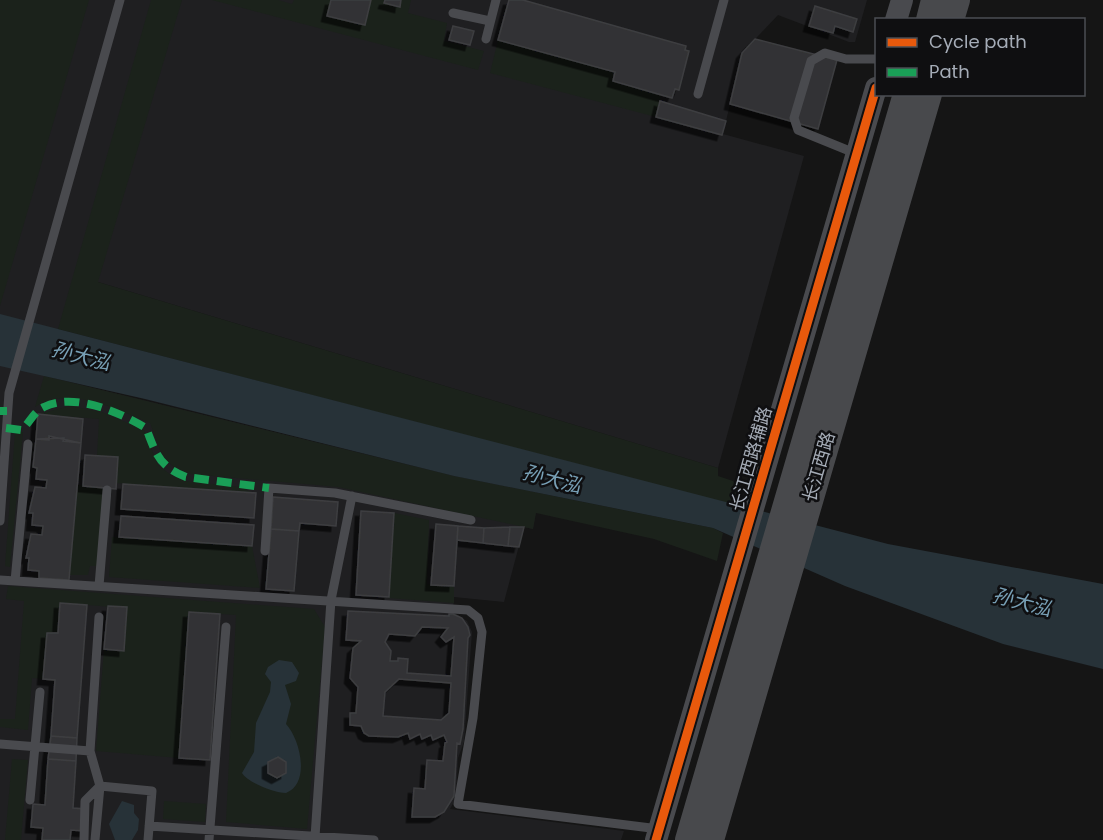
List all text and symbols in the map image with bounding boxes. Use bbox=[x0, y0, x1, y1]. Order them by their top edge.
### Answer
legend bbox=[875, 18, 1085, 96]
text: Cycle path bbox=[929, 29, 1027, 54]
text: Path bbox=[929, 59, 970, 84]
water label: 孙大泓 bbox=[48, 335, 114, 377]
street label: 长江西路辅路 bbox=[724, 404, 777, 514]
street label: 长江西路 bbox=[797, 429, 840, 505]
water label: 孙大泓 bbox=[519, 458, 585, 500]
water label: 孙大泓 bbox=[989, 581, 1055, 623]

